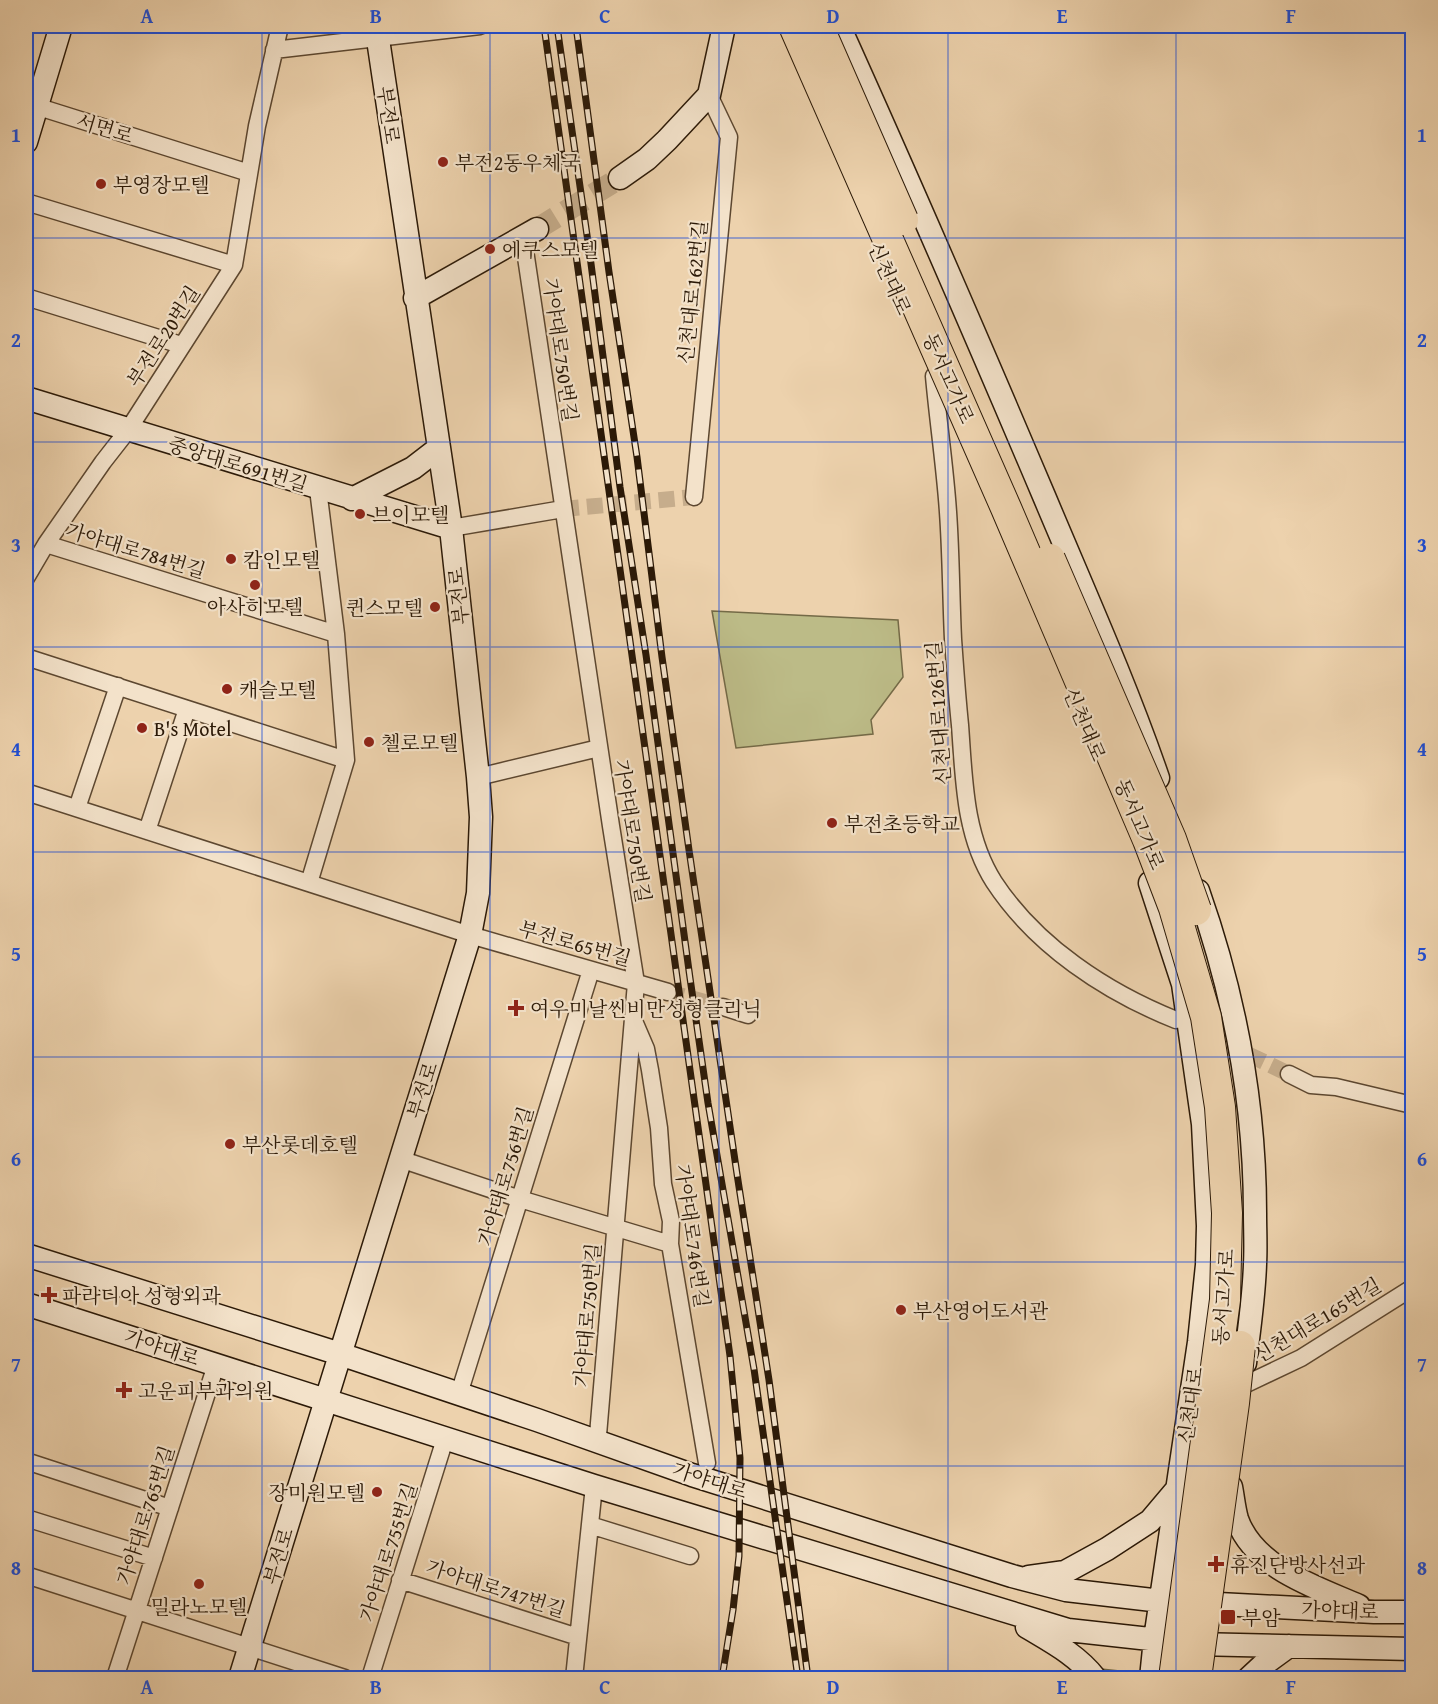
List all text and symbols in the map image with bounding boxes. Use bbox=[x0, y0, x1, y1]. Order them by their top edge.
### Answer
text: A bbox=[141, 1, 154, 30]
text: B bbox=[370, 1, 382, 30]
text: C bbox=[599, 1, 611, 30]
text: D bbox=[826, 1, 840, 30]
text: E bbox=[1057, 1, 1068, 30]
text: F bbox=[1286, 1, 1296, 30]
street label: 부전로 bbox=[371, 84, 407, 146]
street label: 서면로 bbox=[73, 106, 137, 150]
text: 1 bbox=[11, 120, 21, 149]
text: 1 bbox=[1417, 120, 1427, 149]
place label: 부전2동우체국 bbox=[455, 148, 581, 177]
marker: 부전2동우체국 bbox=[436, 155, 450, 169]
place label: 부영장모텔 bbox=[113, 170, 210, 199]
marker: 부영장모텔 bbox=[94, 177, 108, 191]
street label: 신천대로162번길 bbox=[670, 218, 714, 366]
place label: 에쿠스모텔 bbox=[502, 235, 599, 264]
street label: 신천대로 bbox=[861, 237, 919, 319]
marker: 에쿠스모텔 bbox=[483, 242, 497, 256]
street label: 가야대로750번길 bbox=[537, 276, 585, 424]
street label: 부전로20번길 bbox=[119, 280, 207, 392]
text: 2 bbox=[11, 325, 21, 354]
text: 2 bbox=[1417, 325, 1427, 354]
street label: 동서고가로 bbox=[916, 328, 982, 428]
street label: 중앙대로691번길 bbox=[165, 429, 311, 499]
place label: 브이모텔 bbox=[372, 500, 449, 529]
marker: 브이모텔 bbox=[353, 507, 367, 521]
street label: 가야대로784번길 bbox=[63, 515, 209, 585]
text: 3 bbox=[11, 530, 21, 559]
text: 3 bbox=[1417, 530, 1427, 559]
place label: 캄인모텔 bbox=[243, 545, 320, 574]
marker: 캄인모텔 bbox=[224, 552, 238, 566]
street label: 부전로 bbox=[441, 566, 475, 626]
marker: 아사히모텔 bbox=[248, 578, 262, 592]
place label: 아사히모텔 bbox=[207, 592, 303, 621]
place label: 퀸스모텔 bbox=[346, 593, 423, 622]
marker: 퀸스모텔 bbox=[428, 600, 442, 614]
street label: 신천대로126번길 bbox=[918, 640, 958, 786]
place label: 캐슬모텔 bbox=[239, 675, 316, 704]
marker: 캐슬모텔 bbox=[220, 682, 234, 696]
street label: 신천대로 bbox=[1057, 683, 1113, 765]
place label: B's Motel bbox=[154, 714, 232, 743]
marker: B's Motel bbox=[135, 721, 149, 735]
place label: 첼로모텔 bbox=[381, 728, 458, 757]
text: 4 bbox=[11, 734, 21, 763]
text: 4 bbox=[1417, 734, 1427, 763]
marker: 첼로모텔 bbox=[362, 735, 376, 749]
street label: 가야대로750번길 bbox=[607, 757, 659, 905]
street label: 동서고가로 bbox=[1108, 774, 1172, 874]
place label: 부전초등학교 bbox=[844, 809, 961, 838]
marker: 부전초등학교 bbox=[825, 816, 839, 830]
street label: 부전로65번길 bbox=[515, 913, 635, 973]
text: 5 bbox=[11, 939, 21, 968]
text: 5 bbox=[1417, 939, 1427, 968]
place label: 여우미날씬비만성형클리닉 bbox=[530, 994, 762, 1023]
marker: 여우미날씬비만성형클리닉 bbox=[507, 999, 525, 1017]
street label: 부전로 bbox=[399, 1058, 445, 1122]
street label: 가야대로756번길 bbox=[470, 1103, 540, 1249]
place label: 부산롯데호텔 bbox=[242, 1130, 358, 1159]
marker: 부산롯데호텔 bbox=[223, 1137, 237, 1151]
text: 6 bbox=[11, 1144, 21, 1173]
text: 6 bbox=[1417, 1144, 1427, 1173]
street label: 가야대로746번길 bbox=[669, 1162, 717, 1310]
street label: 가야대로750번길 bbox=[566, 1242, 608, 1388]
street label: 동서고가로 bbox=[1205, 1248, 1241, 1346]
street label: 신천대로165번길 bbox=[1247, 1270, 1387, 1370]
place label: 파라디아 성형외과 bbox=[62, 1281, 222, 1310]
marker: 파라디아 성형외과 bbox=[40, 1286, 58, 1304]
place label: 부산영어도서관 bbox=[913, 1296, 1049, 1325]
marker: 부산영어도서관 bbox=[894, 1303, 908, 1317]
street label: 가야대로 bbox=[121, 1321, 203, 1373]
text: 7 bbox=[11, 1349, 21, 1378]
text: 7 bbox=[1417, 1349, 1427, 1378]
street label: 신천대로 bbox=[1170, 1365, 1210, 1445]
place label: 고운피부과의원 bbox=[138, 1376, 273, 1405]
marker: 고운피부과의원 bbox=[115, 1381, 133, 1399]
street label: 가야대로765번길 bbox=[109, 1442, 181, 1588]
street label: 가야대로 bbox=[669, 1454, 751, 1506]
place label: 장미원모텔 bbox=[268, 1478, 365, 1507]
street label: 가야대로755번길 bbox=[352, 1479, 424, 1625]
marker: 장미원모텔 bbox=[370, 1485, 384, 1499]
street label: 부전로 bbox=[256, 1524, 300, 1588]
place label: 휴진단방사선과 bbox=[1230, 1550, 1366, 1579]
street label: 가야대로747번길 bbox=[423, 1552, 569, 1624]
text: 8 bbox=[11, 1553, 21, 1582]
text: 8 bbox=[1417, 1553, 1427, 1582]
marker: 휴진단방사선과 bbox=[1207, 1555, 1225, 1573]
marker: 밀라노모텔 bbox=[192, 1577, 206, 1591]
place label: 밀라노모텔 bbox=[151, 1592, 247, 1621]
street label: 가야대로 bbox=[1301, 1594, 1379, 1626]
place label: 부암 bbox=[1242, 1603, 1281, 1632]
marker: 부암 bbox=[1219, 1608, 1237, 1626]
text: A bbox=[141, 1672, 154, 1701]
text: B bbox=[370, 1672, 382, 1701]
text: C bbox=[599, 1672, 611, 1701]
text: D bbox=[826, 1672, 840, 1701]
text: E bbox=[1057, 1672, 1068, 1701]
text: F bbox=[1286, 1672, 1296, 1701]

